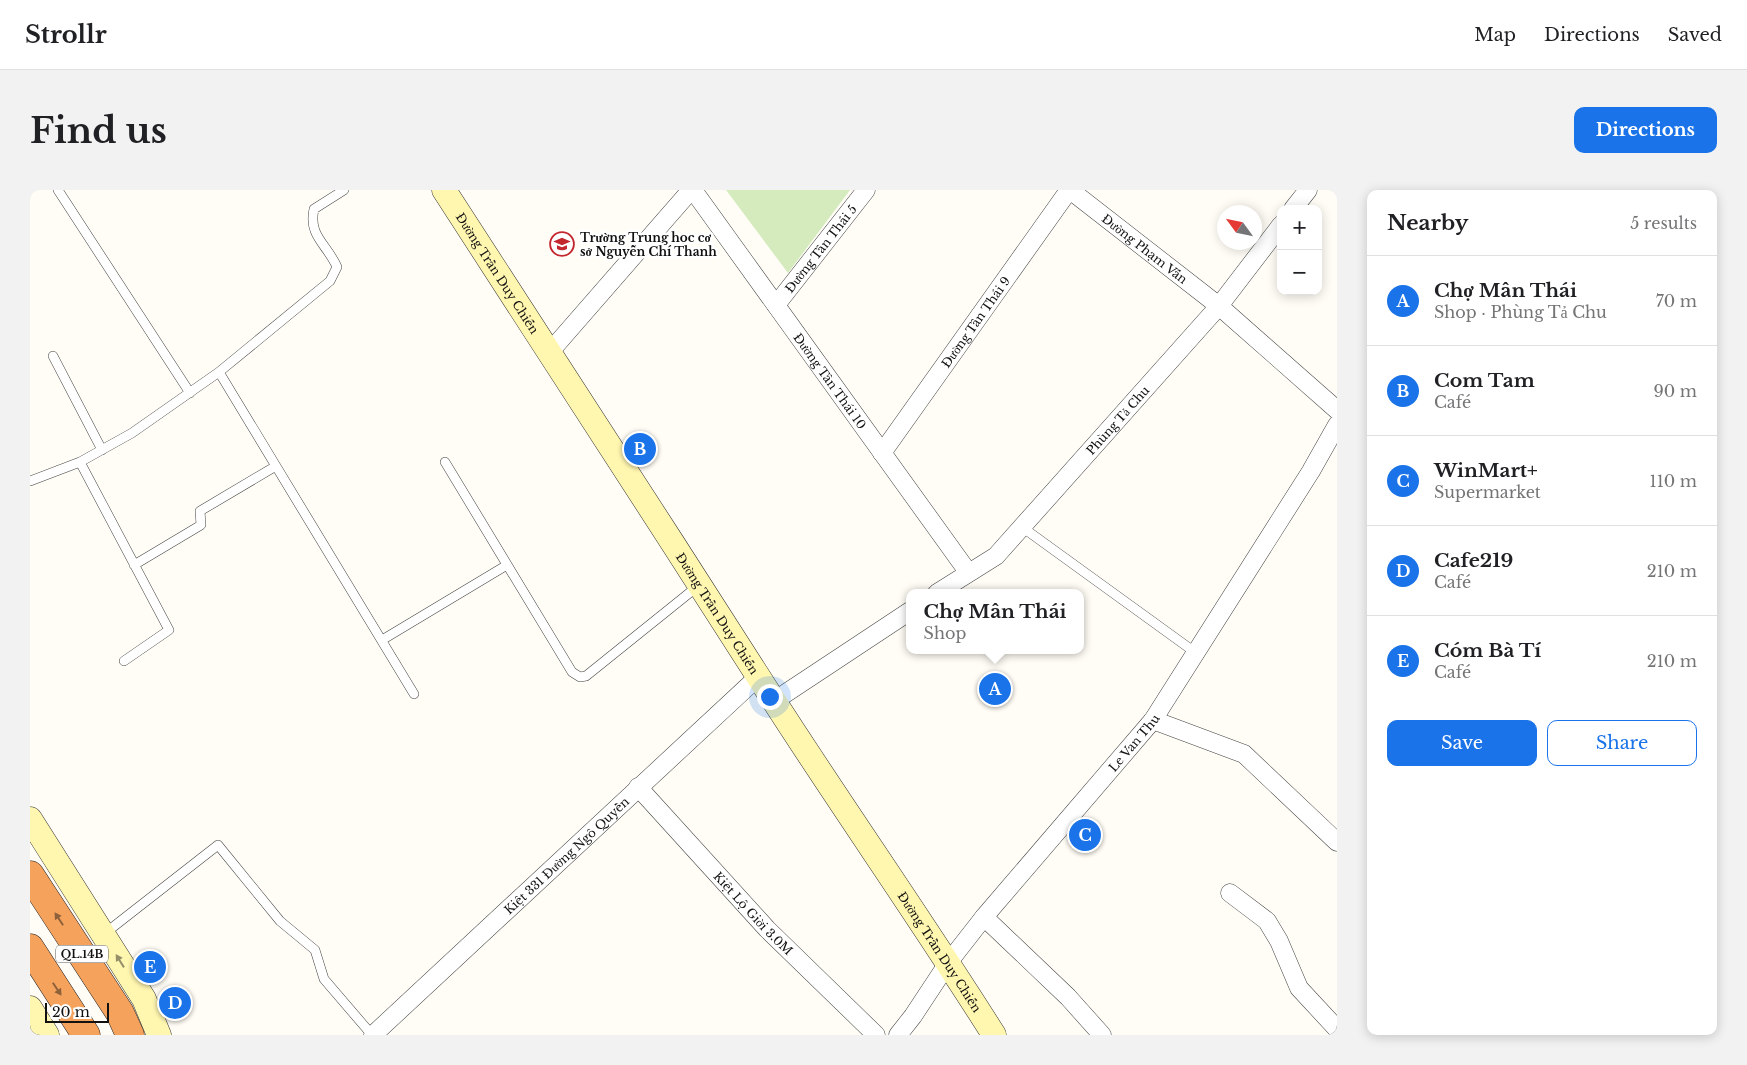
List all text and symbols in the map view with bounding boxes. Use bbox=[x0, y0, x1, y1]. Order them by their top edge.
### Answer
text: Strollr bbox=[25, 20, 107, 49]
text: Map bbox=[1474, 24, 1516, 46]
text: Directions bbox=[1544, 24, 1640, 46]
text: Saved bbox=[1668, 24, 1722, 46]
button: Directions bbox=[1574, 107, 1717, 153]
text: Find us bbox=[30, 109, 167, 152]
street label: Đường Tân Thái 5 bbox=[781, 201, 859, 295]
north arrow bbox=[1217, 205, 1262, 250]
map controls bbox=[1277, 205, 1322, 295]
button: + bbox=[1277, 205, 1322, 250]
street label: Đường Trần Duy Chiến bbox=[453, 210, 543, 336]
street label: Đường Phạm Vấn bbox=[1099, 210, 1191, 286]
text: Nearby bbox=[1387, 210, 1468, 236]
text: 5 results bbox=[1630, 213, 1697, 233]
place label: Trường Trung học cơ sở Nguyễn Chí Thanh bbox=[580, 230, 717, 259]
school or university icon: Trường Trung học cơ sở Nguyễn Chí Thanh bbox=[549, 231, 575, 257]
button: − bbox=[1277, 250, 1322, 295]
street label: Đường Tân Thái 9 bbox=[938, 273, 1013, 370]
text: Chợ Mân Thái bbox=[1434, 279, 1577, 302]
text: A bbox=[1397, 291, 1409, 311]
text: 70 m bbox=[1656, 291, 1697, 311]
text: Shop · Phùng Tả Chu bbox=[1434, 302, 1607, 322]
street label: Đường Tân Thái 10 bbox=[791, 330, 870, 432]
text: Com Tam bbox=[1434, 369, 1535, 392]
text: B bbox=[1397, 381, 1409, 401]
text: 90 m bbox=[1654, 381, 1697, 401]
street label: Phùng Tả Chu bbox=[1083, 382, 1152, 457]
text: Café bbox=[1434, 392, 1471, 412]
pin: B bbox=[624, 430, 656, 468]
text: WinMart+ bbox=[1434, 459, 1538, 482]
text: C bbox=[1396, 471, 1410, 491]
text: 110 m bbox=[1650, 471, 1697, 491]
text: Supermarket bbox=[1434, 482, 1541, 502]
text: Cafe219 bbox=[1434, 549, 1513, 572]
street label: Đường Trần Duy Chiến bbox=[673, 550, 762, 677]
text: D bbox=[1396, 561, 1410, 581]
text: 210 m bbox=[1647, 561, 1697, 581]
text: Café bbox=[1434, 572, 1471, 592]
popup bbox=[906, 589, 1084, 654]
text: Chợ Mân Thái bbox=[924, 600, 1066, 623]
text: Shop bbox=[924, 623, 966, 643]
text: Cóm Bà Tí bbox=[1434, 639, 1541, 662]
text: E bbox=[1397, 651, 1409, 671]
text: 210 m bbox=[1647, 651, 1697, 671]
text: Café bbox=[1434, 662, 1471, 682]
pin: A bbox=[979, 670, 1011, 708]
your location bbox=[757, 684, 783, 710]
street label: Le Van Thu bbox=[1105, 711, 1162, 774]
button: Save bbox=[1387, 720, 1537, 766]
button: Share bbox=[1547, 720, 1697, 766]
street label: Kiệt 331 Đường Ngô Quyền bbox=[501, 793, 632, 917]
pin: C bbox=[1069, 816, 1101, 854]
street label: Kiệt Lộ Giời 3.0M bbox=[711, 868, 796, 958]
street label: Đường Trần Duy Chiến bbox=[895, 889, 985, 1015]
one-way arrow bbox=[54, 913, 64, 926]
road number: QL.14B bbox=[56, 946, 108, 962]
pin: E bbox=[134, 948, 166, 986]
one-way arrow bbox=[116, 954, 125, 968]
one-way arrow bbox=[52, 982, 62, 995]
pin: D bbox=[159, 984, 191, 1022]
scale bar bbox=[45, 1000, 109, 1023]
text: 20 m bbox=[52, 1003, 90, 1021]

